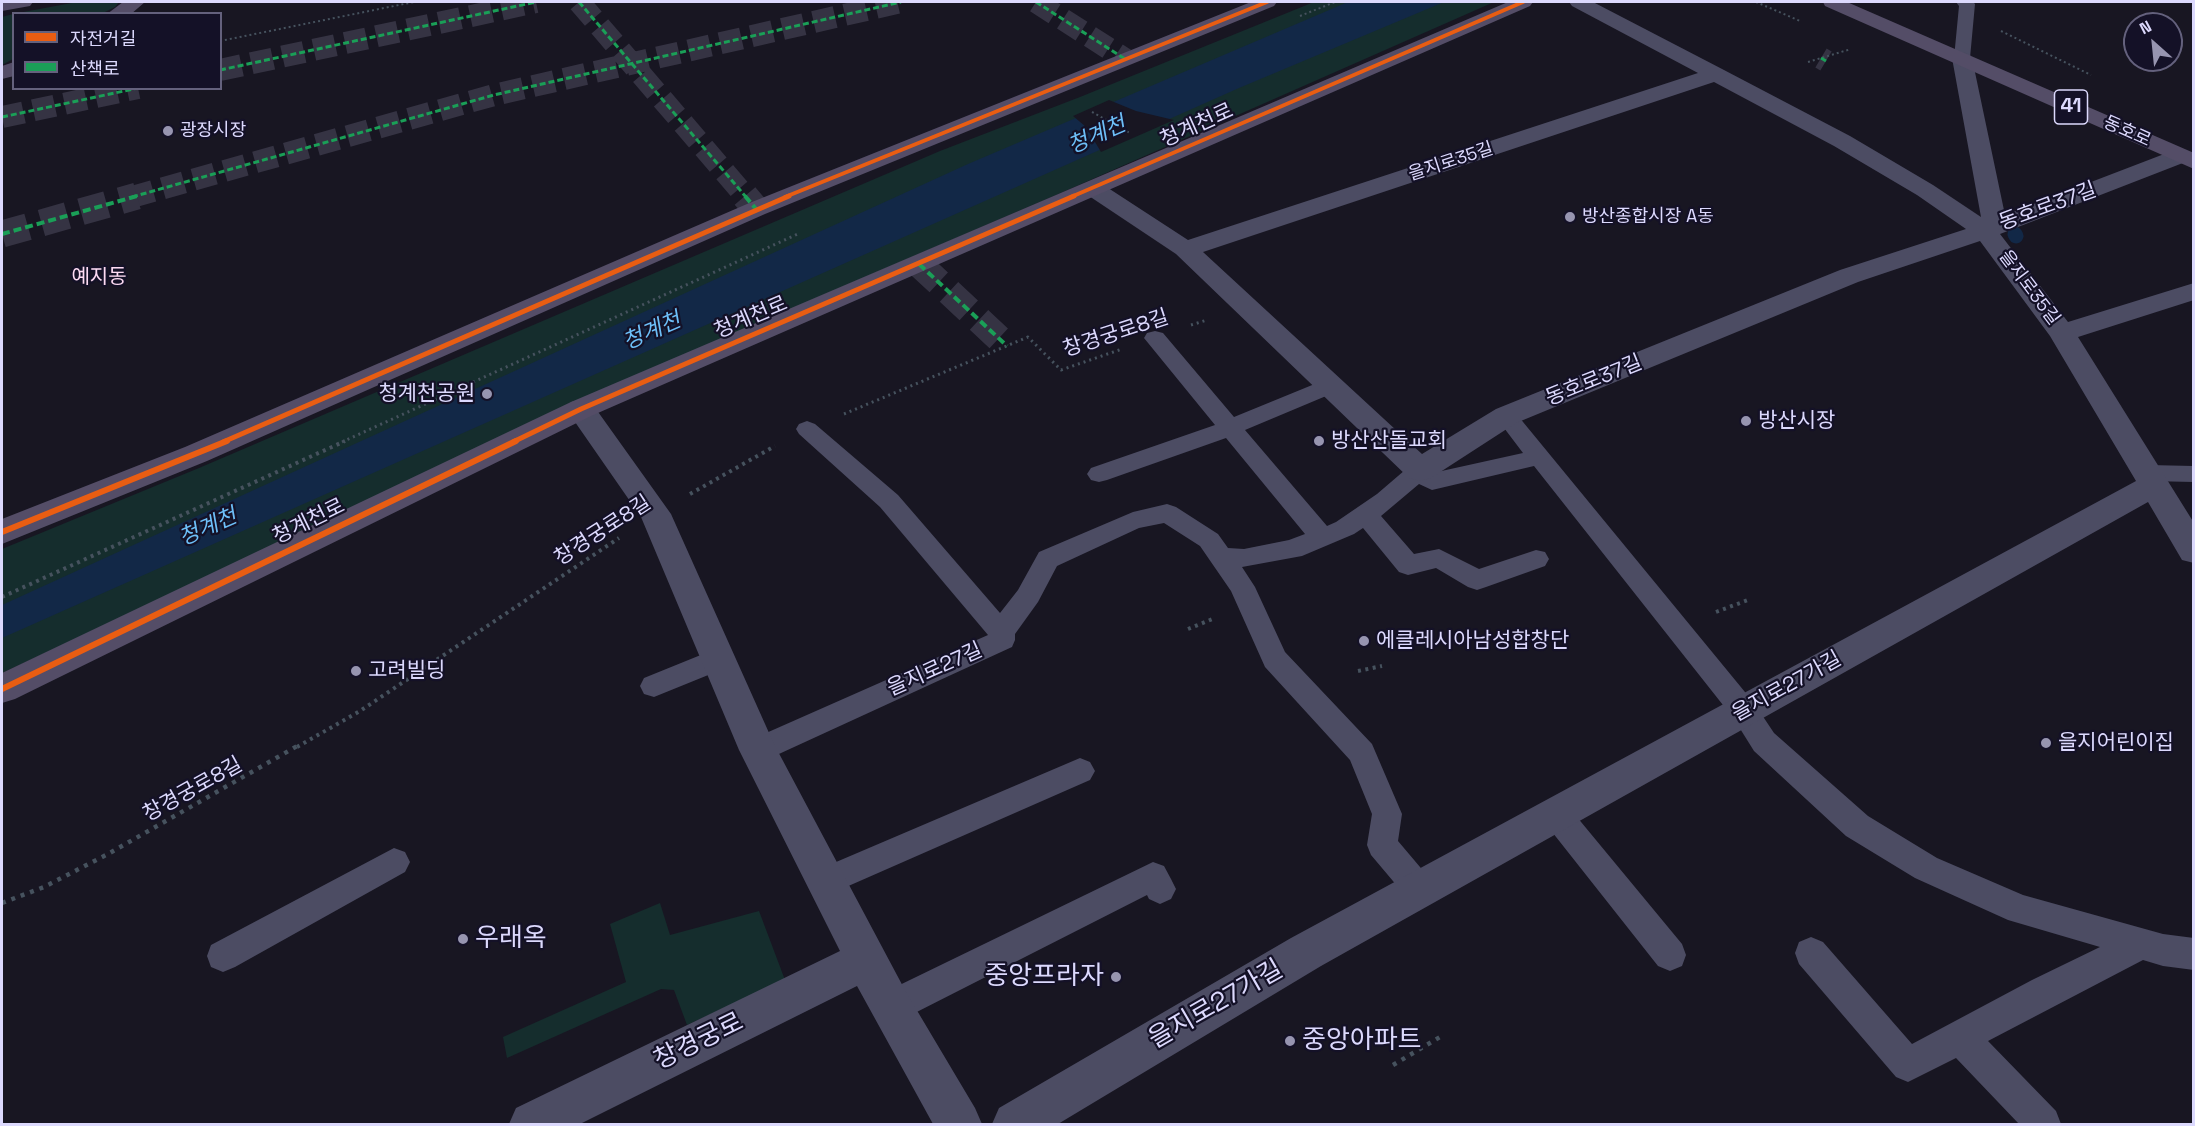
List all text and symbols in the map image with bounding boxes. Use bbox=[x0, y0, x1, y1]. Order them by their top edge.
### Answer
legend bbox=[12, 12, 222, 90]
north arrow bbox=[2123, 12, 2183, 72]
text: N bbox=[2136, 16, 2155, 39]
text: 자전거길 bbox=[70, 27, 136, 50]
text: 산책로 bbox=[70, 57, 120, 80]
road number: 41 bbox=[2054, 90, 2088, 124]
street label: 청계천로 bbox=[1157, 99, 1237, 153]
water label: 청계천 bbox=[1064, 112, 1130, 160]
street label: 동호로 bbox=[2100, 112, 2154, 152]
place label: 광장시장 bbox=[180, 120, 246, 142]
marker: 광장시장 bbox=[161, 124, 175, 138]
street label: 을지로35길 bbox=[1406, 138, 1496, 186]
street label: 동호로37길 bbox=[1996, 178, 2100, 236]
place label: 방산종합시장 A동 bbox=[1582, 206, 1714, 228]
marker: 방산종합시장 A동 bbox=[1563, 210, 1577, 224]
street label: 을지로35길 bbox=[1994, 246, 2064, 330]
district label: 예지동 bbox=[71, 266, 127, 290]
street label: 청계천로 bbox=[711, 291, 791, 345]
street label: 창경궁로8길 bbox=[1060, 305, 1172, 363]
water label: 청계천 bbox=[619, 308, 685, 356]
street label: 동호로37길 bbox=[1542, 350, 1646, 412]
place label: 청계천공원 bbox=[378, 381, 475, 407]
marker: 청계천공원 bbox=[480, 387, 494, 401]
place label: 방산시장 bbox=[1758, 408, 1835, 434]
marker: 방산시장 bbox=[1739, 414, 1753, 428]
place label: 방산산돌교회 bbox=[1331, 428, 1447, 454]
marker: 방산산돌교회 bbox=[1312, 434, 1326, 448]
street label: 창경궁로8길 bbox=[550, 491, 656, 571]
street label: 청계천로 bbox=[269, 494, 349, 550]
water label: 청계천 bbox=[175, 504, 241, 552]
place label: 에클레시아남성합창단 bbox=[1376, 628, 1569, 654]
marker: 에클레시아남성합창단 bbox=[1357, 634, 1371, 648]
street label: 을지로27길 bbox=[883, 638, 987, 702]
street label: 을지로27가길 bbox=[1728, 647, 1846, 727]
place label: 고려빌딩 bbox=[368, 658, 445, 684]
marker: 고려빌딩 bbox=[349, 664, 363, 678]
place label: 을지어린이집 bbox=[2058, 730, 2174, 756]
marker: 을지어린이집 bbox=[2039, 736, 2053, 750]
street label: 창경궁로8길 bbox=[139, 752, 247, 828]
place label: 우래옥 bbox=[475, 923, 547, 955]
marker: 우래옥 bbox=[456, 932, 470, 946]
street label: 을지로27가길 bbox=[1143, 954, 1289, 1056]
place label: 중앙프라자 bbox=[984, 961, 1104, 993]
marker: 중앙프라자 bbox=[1109, 970, 1123, 984]
street label: 창경궁로 bbox=[649, 1007, 749, 1077]
place label: 중앙아파트 bbox=[1302, 1025, 1422, 1057]
marker: 중앙아파트 bbox=[1283, 1034, 1297, 1048]

